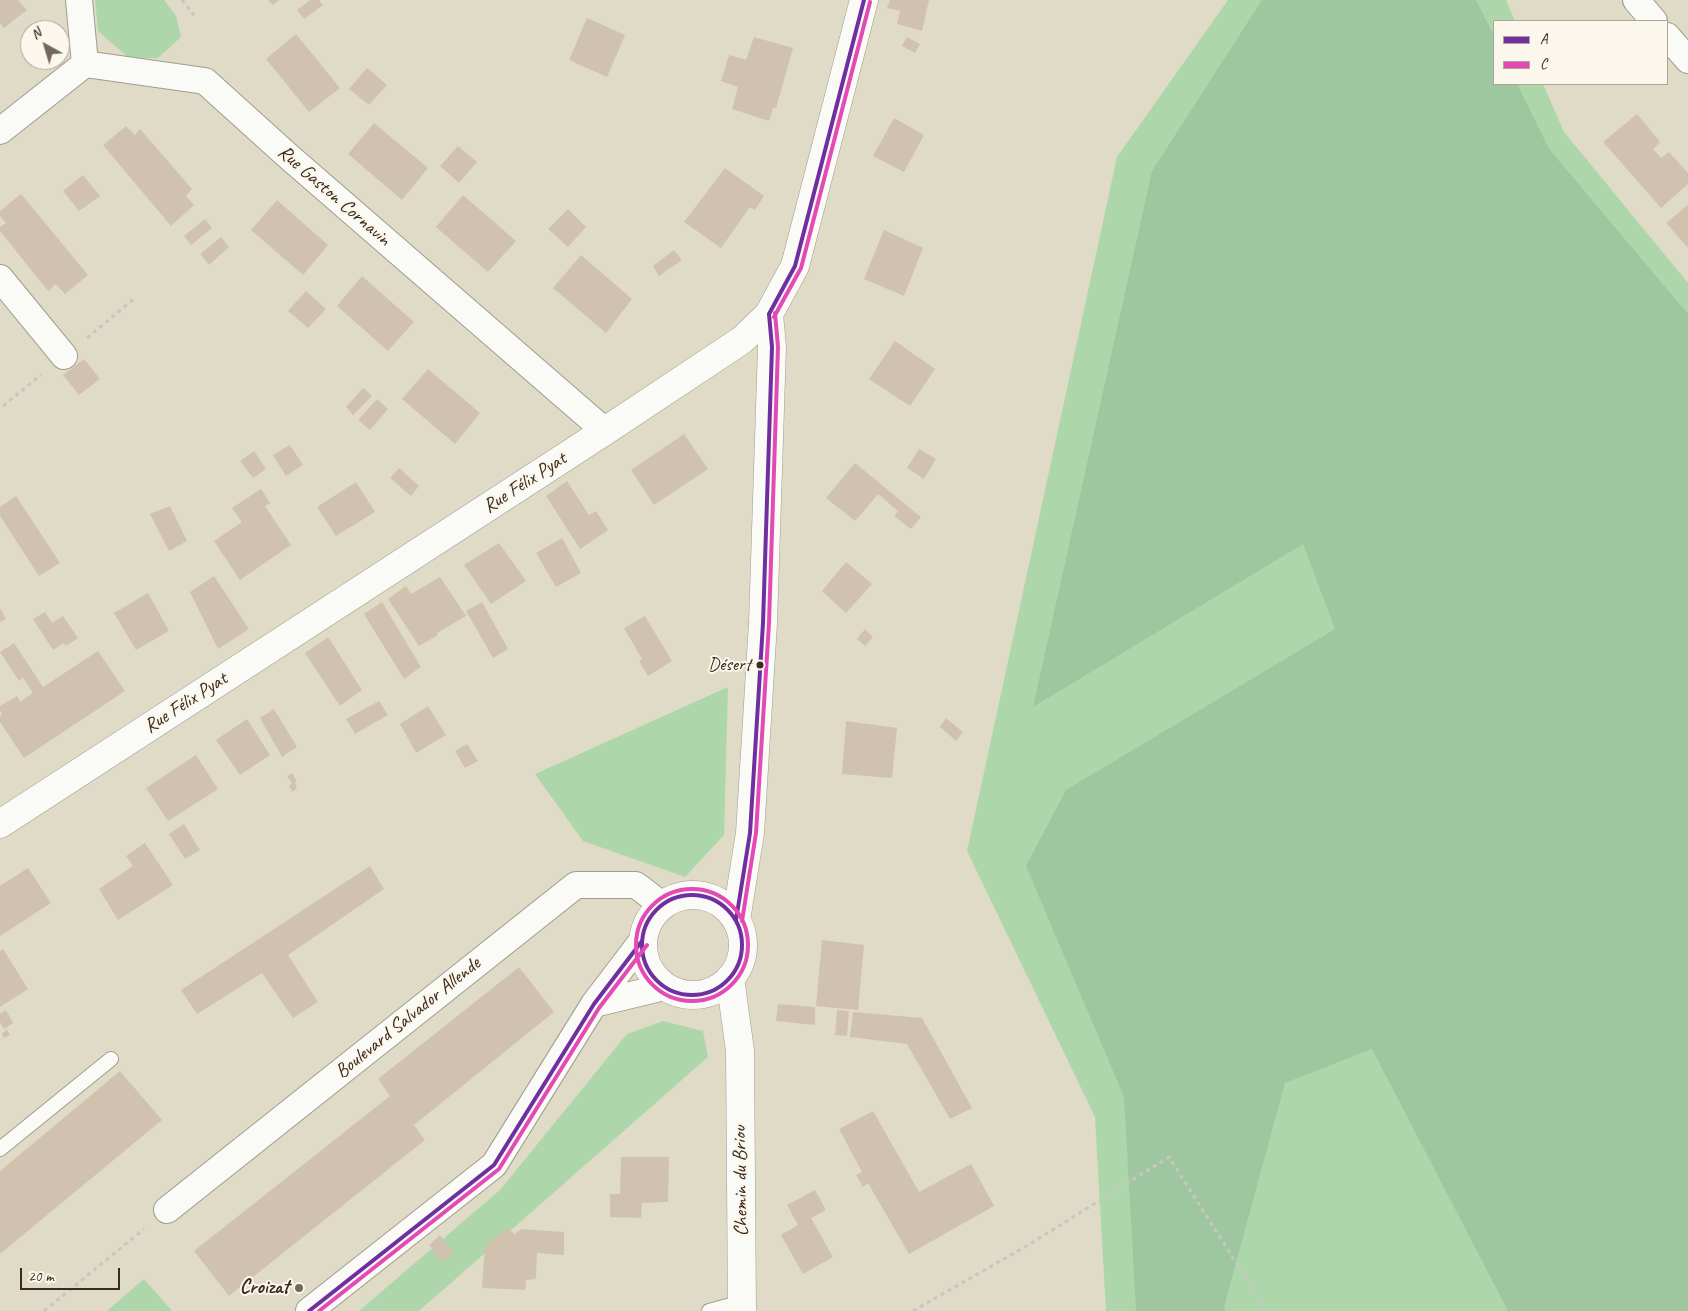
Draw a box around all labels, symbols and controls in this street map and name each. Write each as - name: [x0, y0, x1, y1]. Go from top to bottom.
- north arrow: [20, 20, 70, 70]
- legend: [1493, 20, 1668, 85]
- text: N: [27, 24, 45, 43]
- text: A: [1540, 30, 1548, 49]
- text: C: [1540, 55, 1547, 74]
- street label: Rue Gaston Cornavin: [273, 140, 395, 252]
- street label: Rue Félix Pyat: [479, 447, 571, 519]
- place label: Désert: [708, 654, 751, 676]
- marker: Désert: [755, 660, 765, 670]
- street label: Rue Félix Pyat: [140, 667, 232, 739]
- street label: Boulevard Salvador Allende: [331, 952, 485, 1084]
- street label: Chemin du Briou: [728, 1125, 754, 1237]
- scale bar: [22, 1258, 122, 1290]
- text: 20 m: [28, 1267, 54, 1286]
- place label: Croizat: [240, 1276, 289, 1300]
- marker: Croizat: [293, 1282, 305, 1294]

